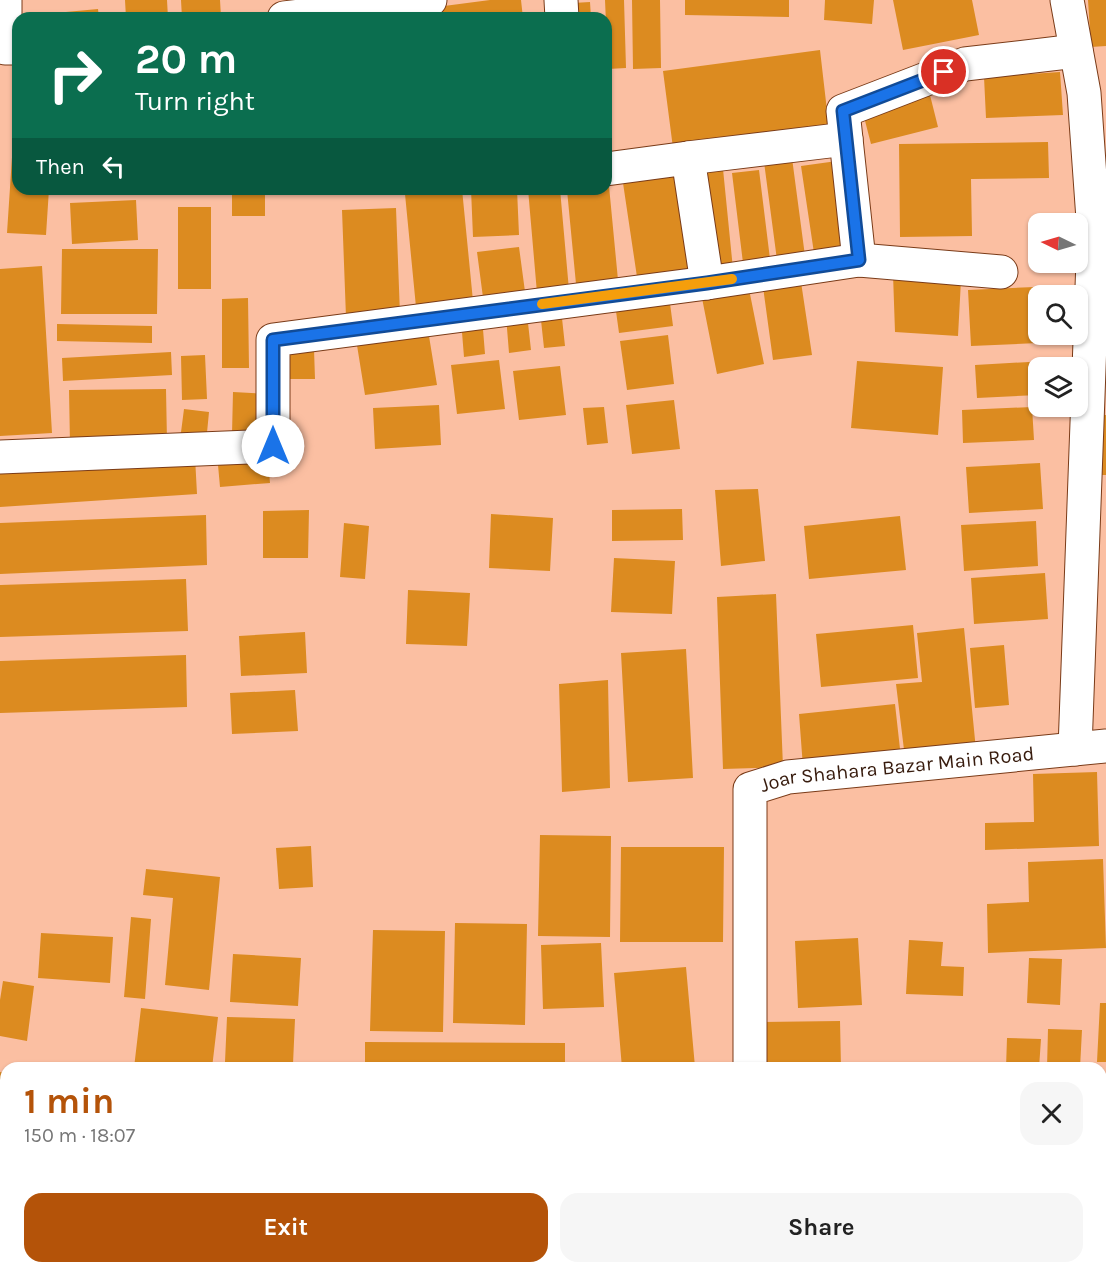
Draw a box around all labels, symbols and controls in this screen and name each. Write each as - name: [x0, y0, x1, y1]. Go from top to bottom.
- text: 20 m: [135, 34, 237, 84]
- icon: right: [36, 36, 114, 114]
- pin: [918, 46, 969, 97]
- icon: arrive: [927, 55, 960, 88]
- text: Turn right: [135, 85, 255, 117]
- icon: left: [97, 150, 130, 183]
- text: Then: [36, 154, 85, 180]
- north arrow: [1028, 213, 1088, 273]
- map controls: [1028, 213, 1088, 417]
- button: search: [1028, 285, 1088, 345]
- button: layers: [1028, 357, 1088, 417]
- position arrow: [241, 414, 305, 478]
- street label: Joar Shahara Bazar Main Road: [757, 742, 1035, 797]
- text: 1 min: [24, 1080, 114, 1122]
- button: close: [1020, 1082, 1083, 1145]
- text: 150 m · 18:07: [24, 1124, 135, 1147]
- button: Exit: [24, 1193, 548, 1262]
- button: Share: [560, 1193, 1083, 1262]

